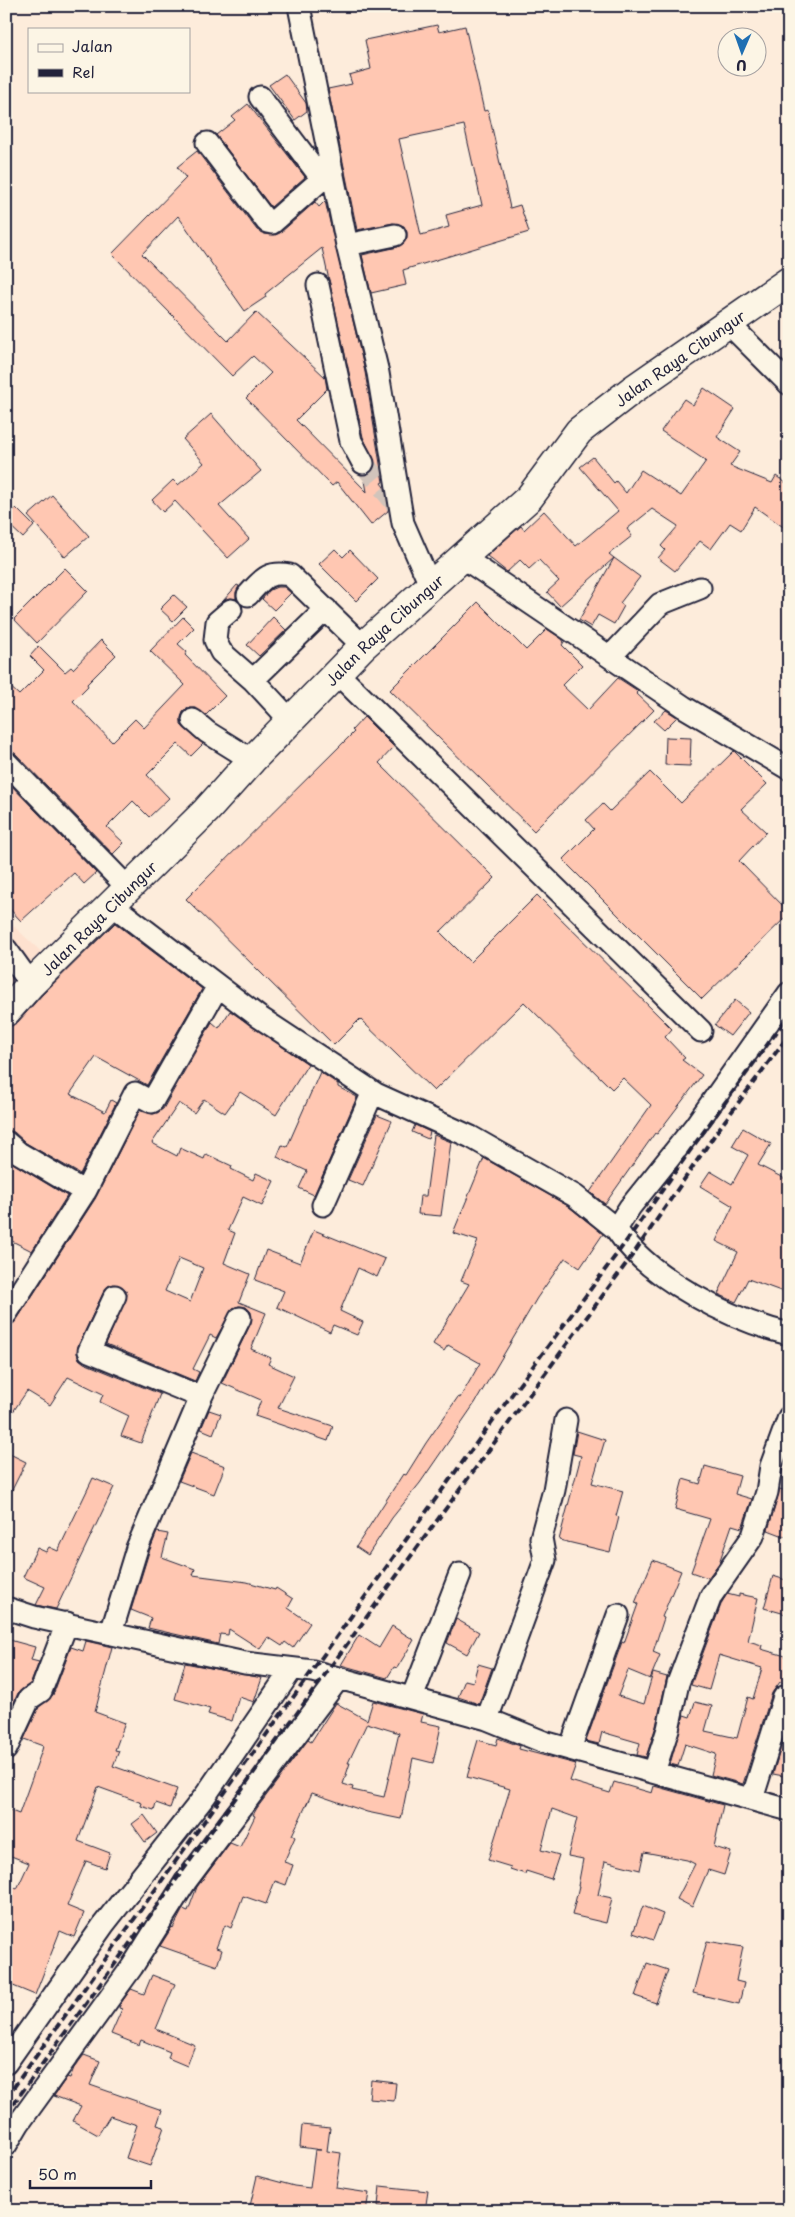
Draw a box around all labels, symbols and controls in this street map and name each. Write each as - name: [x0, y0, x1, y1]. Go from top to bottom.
- legend: [28, 28, 190, 92]
- north arrow: [718, 28, 768, 78]
- text: Jalan: [72, 34, 113, 57]
- text: U: [736, 55, 747, 76]
- text: Rel: [72, 60, 94, 83]
- street label: Jalan Raya Cibungur: [609, 304, 749, 411]
- street label: Jalan Raya Cibungur: [319, 568, 448, 690]
- street label: Jalan Raya Cibungur: [35, 855, 161, 980]
- scale bar: [30, 2157, 151, 2189]
- text: 50 m: [38, 2162, 77, 2185]

